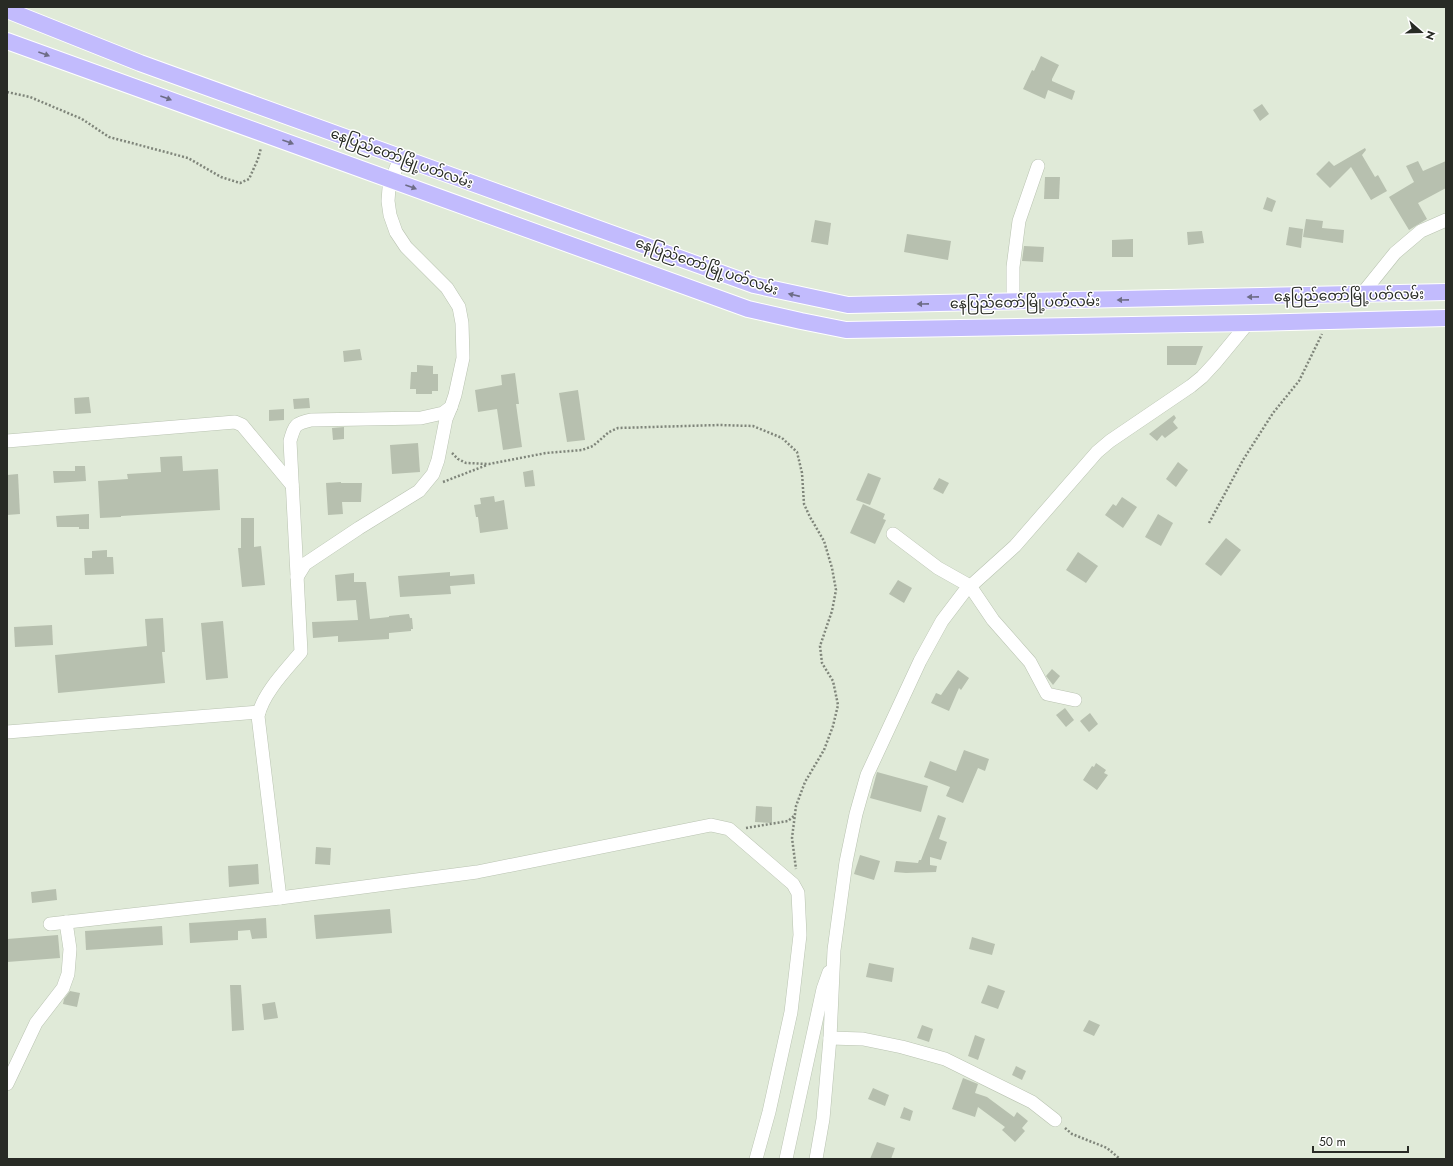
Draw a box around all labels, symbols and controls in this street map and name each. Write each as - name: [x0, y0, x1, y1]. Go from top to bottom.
- north arrow: [1401, 12, 1441, 52]
- text: N: [1421, 29, 1439, 42]
- one-way arrow: [38, 52, 50, 58]
- one-way arrow: [160, 96, 172, 102]
- street label: နေပြည်တော်မြို့ပတ်လမ်း: [327, 123, 476, 195]
- one-way arrow: [283, 140, 295, 146]
- one-way arrow: [405, 184, 417, 190]
- street label: နေပြည်တော်မြို့ပတ်လမ်း: [632, 232, 781, 302]
- street label: နေပြည်တော်မြို့ပတ်လမ်း: [1274, 284, 1424, 308]
- one-way arrow: [788, 291, 800, 297]
- street label: နေပြည်တော်မြို့ပတ်လမ်း: [950, 291, 1100, 315]
- one-way arrow: [1246, 294, 1259, 300]
- one-way arrow: [1116, 297, 1129, 303]
- one-way arrow: [916, 301, 929, 307]
- scale bar: [1313, 1128, 1408, 1154]
- text: 50 m: [1319, 1133, 1346, 1151]

